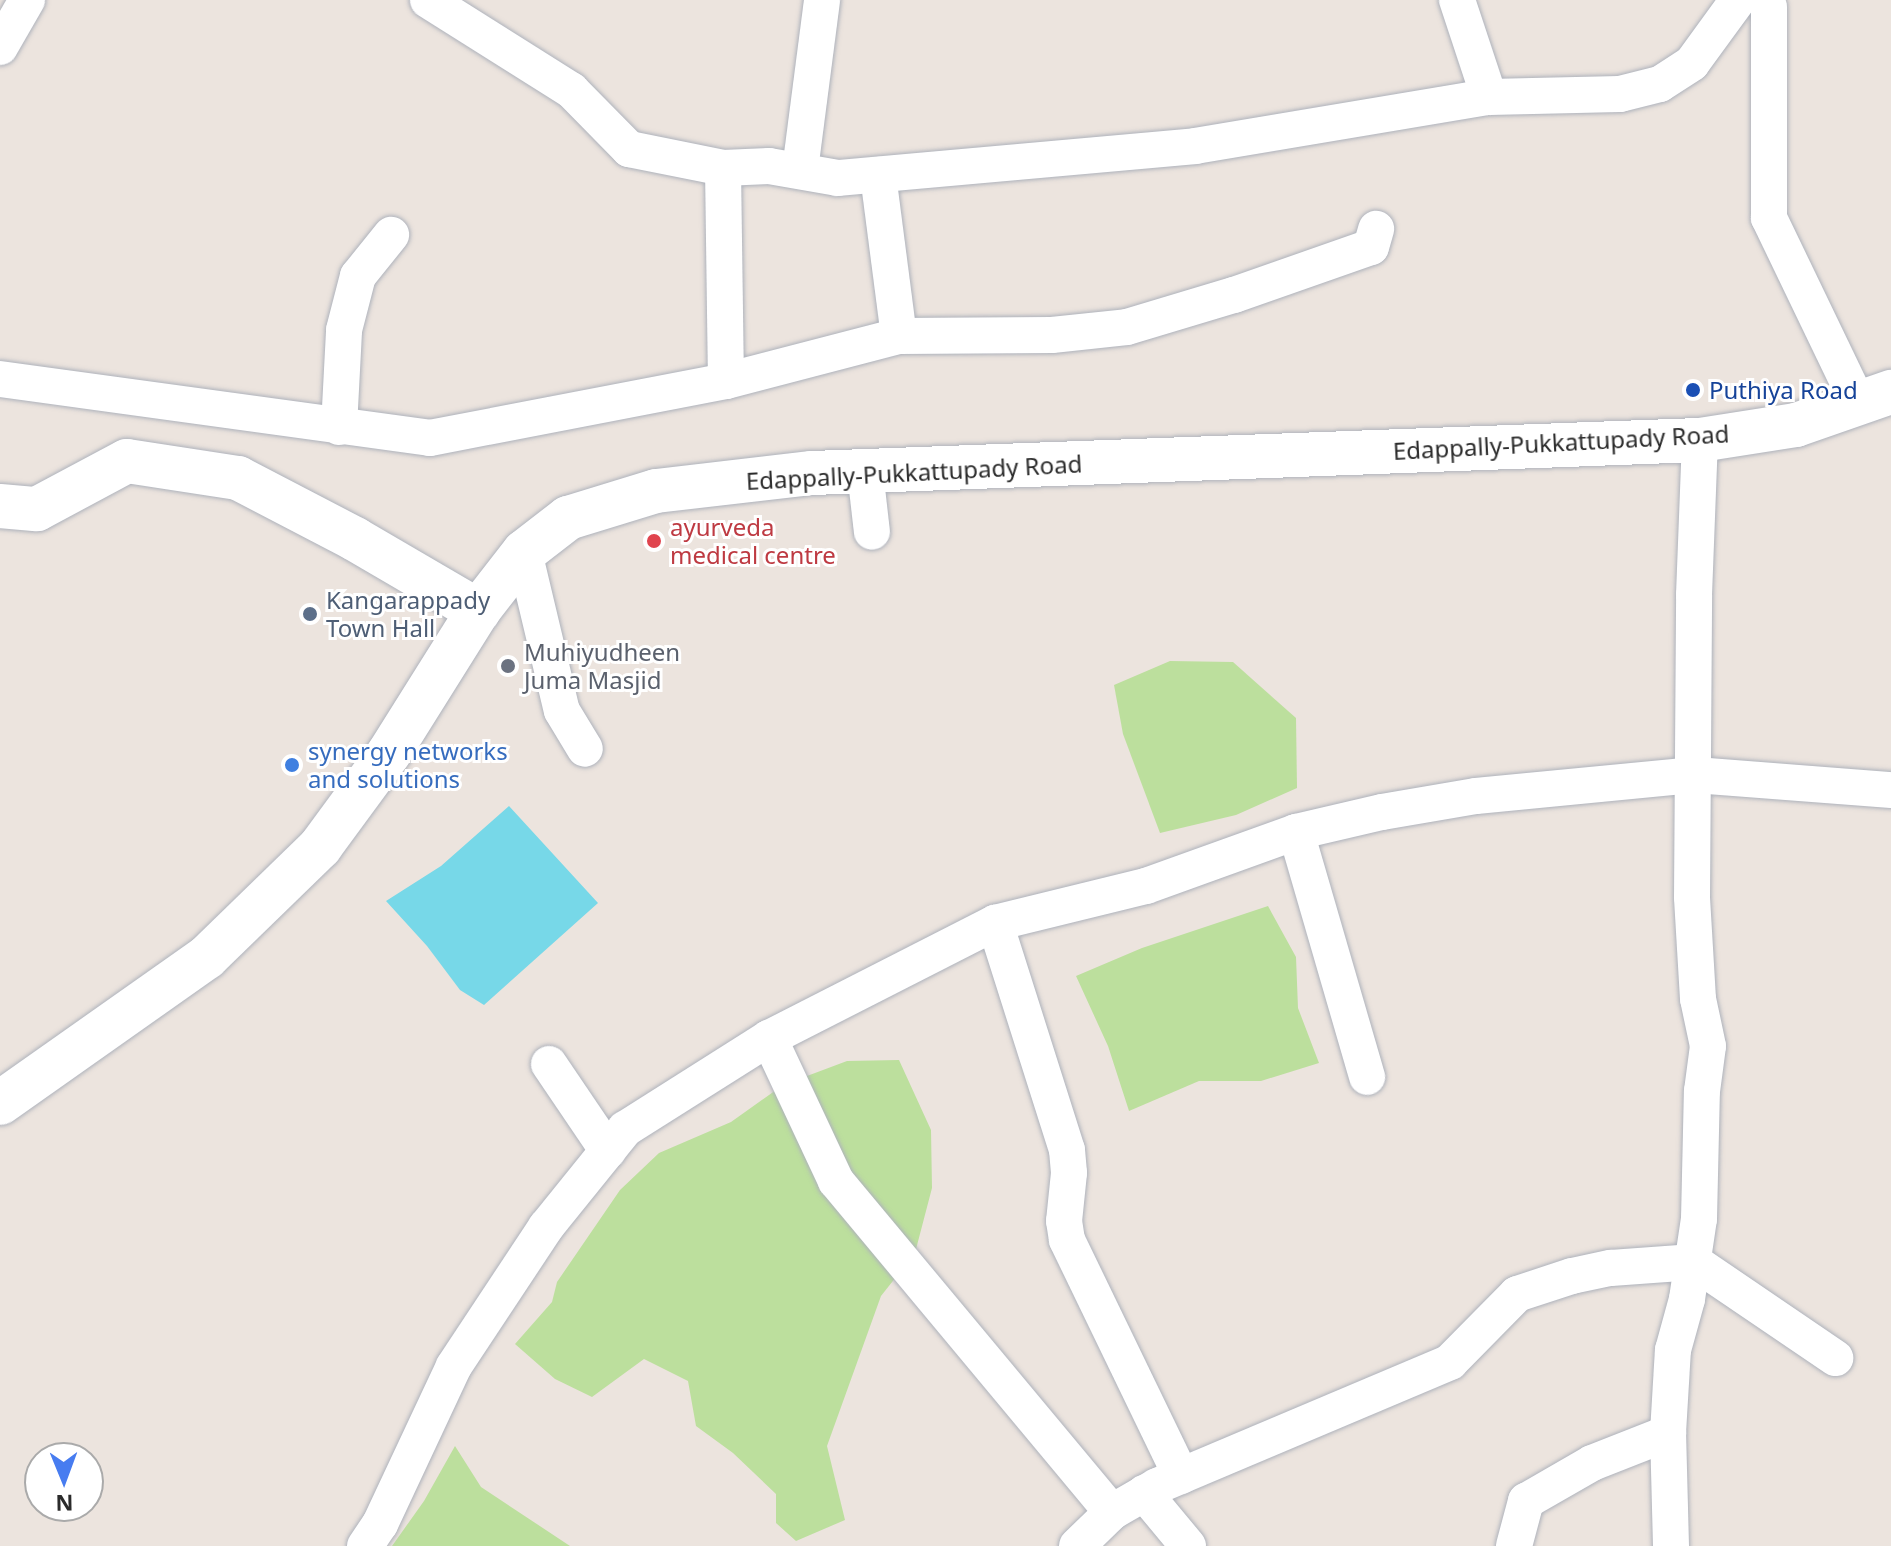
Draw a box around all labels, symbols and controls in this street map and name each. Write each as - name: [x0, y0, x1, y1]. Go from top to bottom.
- place label: Puthiya Road: [1709, 376, 1858, 404]
- marker: Puthiya Road: [1684, 381, 1702, 399]
- street label: Edappally-Pukkattupady Road: [1392, 419, 1730, 465]
- street label: Edappally-Pukkattupady Road: [745, 449, 1083, 495]
- place label: ayurveda medical centre: [670, 513, 836, 569]
- marker: ayurveda medical centre: [645, 532, 663, 550]
- place label: Kangarappady Town Hall: [326, 586, 490, 642]
- marker: Kangarappady Town Hall: [301, 605, 319, 623]
- place label: Muhiyudheen Juma Masjid: [524, 638, 680, 694]
- marker: Muhiyudheen Juma Masjid: [499, 657, 517, 675]
- place label: synergy networks and solutions: [308, 737, 508, 793]
- marker: synergy networks and solutions: [283, 756, 301, 774]
- north arrow: [24, 1442, 104, 1522]
- text: N: [55, 1489, 74, 1519]

